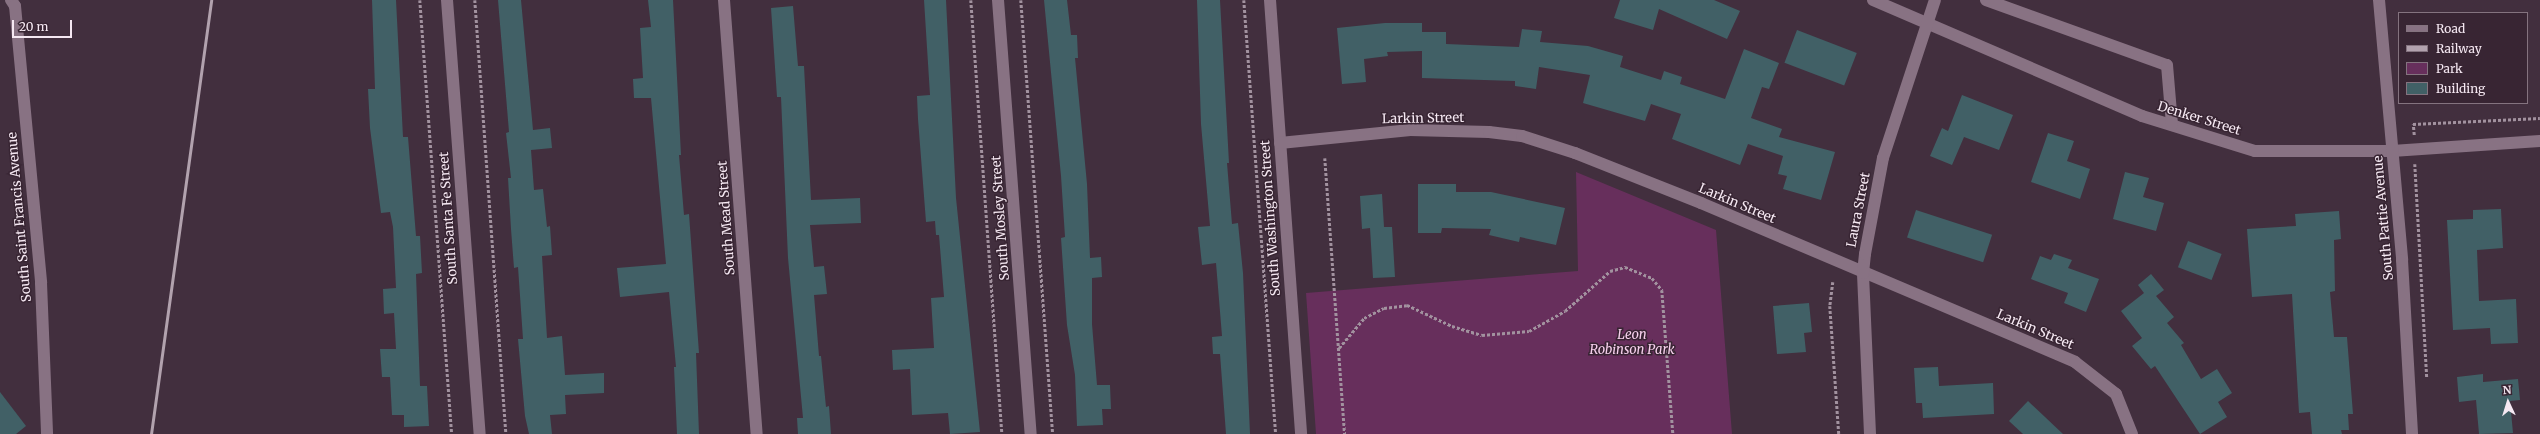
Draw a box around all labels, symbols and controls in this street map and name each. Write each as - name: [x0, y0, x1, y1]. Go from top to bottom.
- scale bar: [14, 12, 74, 38]
- legend: [2398, 12, 2528, 104]
- text: 20 m: [19, 19, 48, 34]
- text: Road: [2436, 21, 2465, 36]
- text: Railway: [2436, 41, 2482, 56]
- text: Park: [2436, 61, 2463, 76]
- text: Building: [2436, 81, 2485, 96]
- street label: Denker Street: [2155, 99, 2243, 139]
- street label: Larkin Street: [1382, 110, 1464, 128]
- street label: South Saint Francis Avenue: [5, 131, 35, 303]
- street label: South Washington Street: [1258, 140, 1284, 296]
- street label: South Santa Fe Street: [437, 151, 461, 285]
- street label: South Mosley Street: [989, 155, 1013, 281]
- street label: South Pattie Avenue: [2371, 155, 2397, 281]
- street label: South Mead Street: [715, 160, 739, 276]
- street label: Laura Street: [1844, 171, 1874, 249]
- street label: Larkin Street: [1696, 181, 1778, 227]
- street label: Larkin Street: [1994, 307, 2076, 353]
- park label: Leon Robinson Park: [1589, 328, 1675, 359]
- north arrow: [2488, 382, 2528, 422]
- text: N: [2502, 383, 2512, 397]

